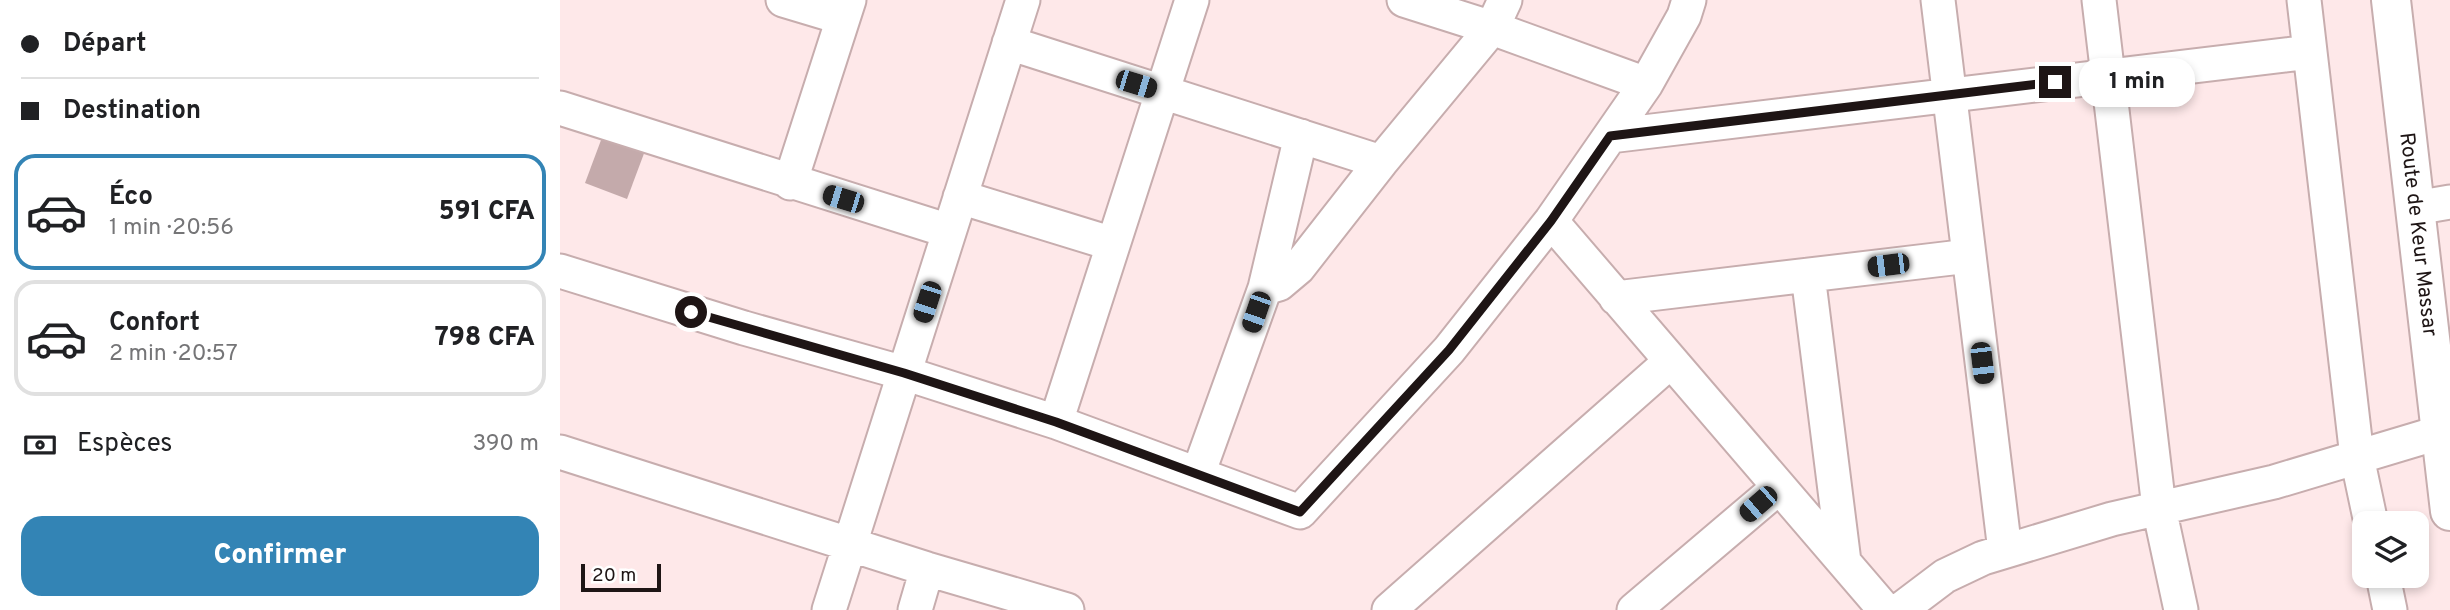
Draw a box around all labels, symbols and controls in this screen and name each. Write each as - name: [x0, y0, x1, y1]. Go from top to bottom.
- text: Départ: [63, 28, 147, 61]
- callout: 1 min: [2080, 57, 2195, 106]
- route end: [2039, 66, 2071, 98]
- car: [1113, 68, 1160, 100]
- text: 1 min: [2109, 68, 2165, 97]
- text: Destination: [63, 95, 201, 128]
- street label: Route de Keur Massar: [2393, 131, 2443, 338]
- icon: car: [25, 181, 88, 244]
- text: Éco: [109, 181, 153, 214]
- car: [820, 183, 867, 215]
- text: 591 CFA: [439, 196, 535, 229]
- text: 1 min · 20:56: [109, 214, 234, 243]
- car: [1866, 252, 1911, 278]
- car: [911, 279, 944, 325]
- car: [1240, 289, 1273, 335]
- route start: [675, 296, 707, 328]
- icon: car: [25, 307, 88, 370]
- text: Confort: [109, 307, 200, 340]
- text: 798 CFA: [435, 322, 535, 355]
- text: 2 min · 20:57: [109, 340, 238, 369]
- car: [1970, 341, 1995, 385]
- icon: cash: [21, 426, 59, 464]
- text: Espèces: [77, 428, 173, 461]
- text: 390 m: [472, 430, 539, 459]
- car: [1736, 482, 1781, 526]
- map controls: [2352, 511, 2429, 588]
- button: layers: [2352, 511, 2429, 588]
- button: Confirmer: [21, 516, 539, 596]
- scale bar: [581, 561, 662, 593]
- text: 20 m: [592, 564, 636, 588]

